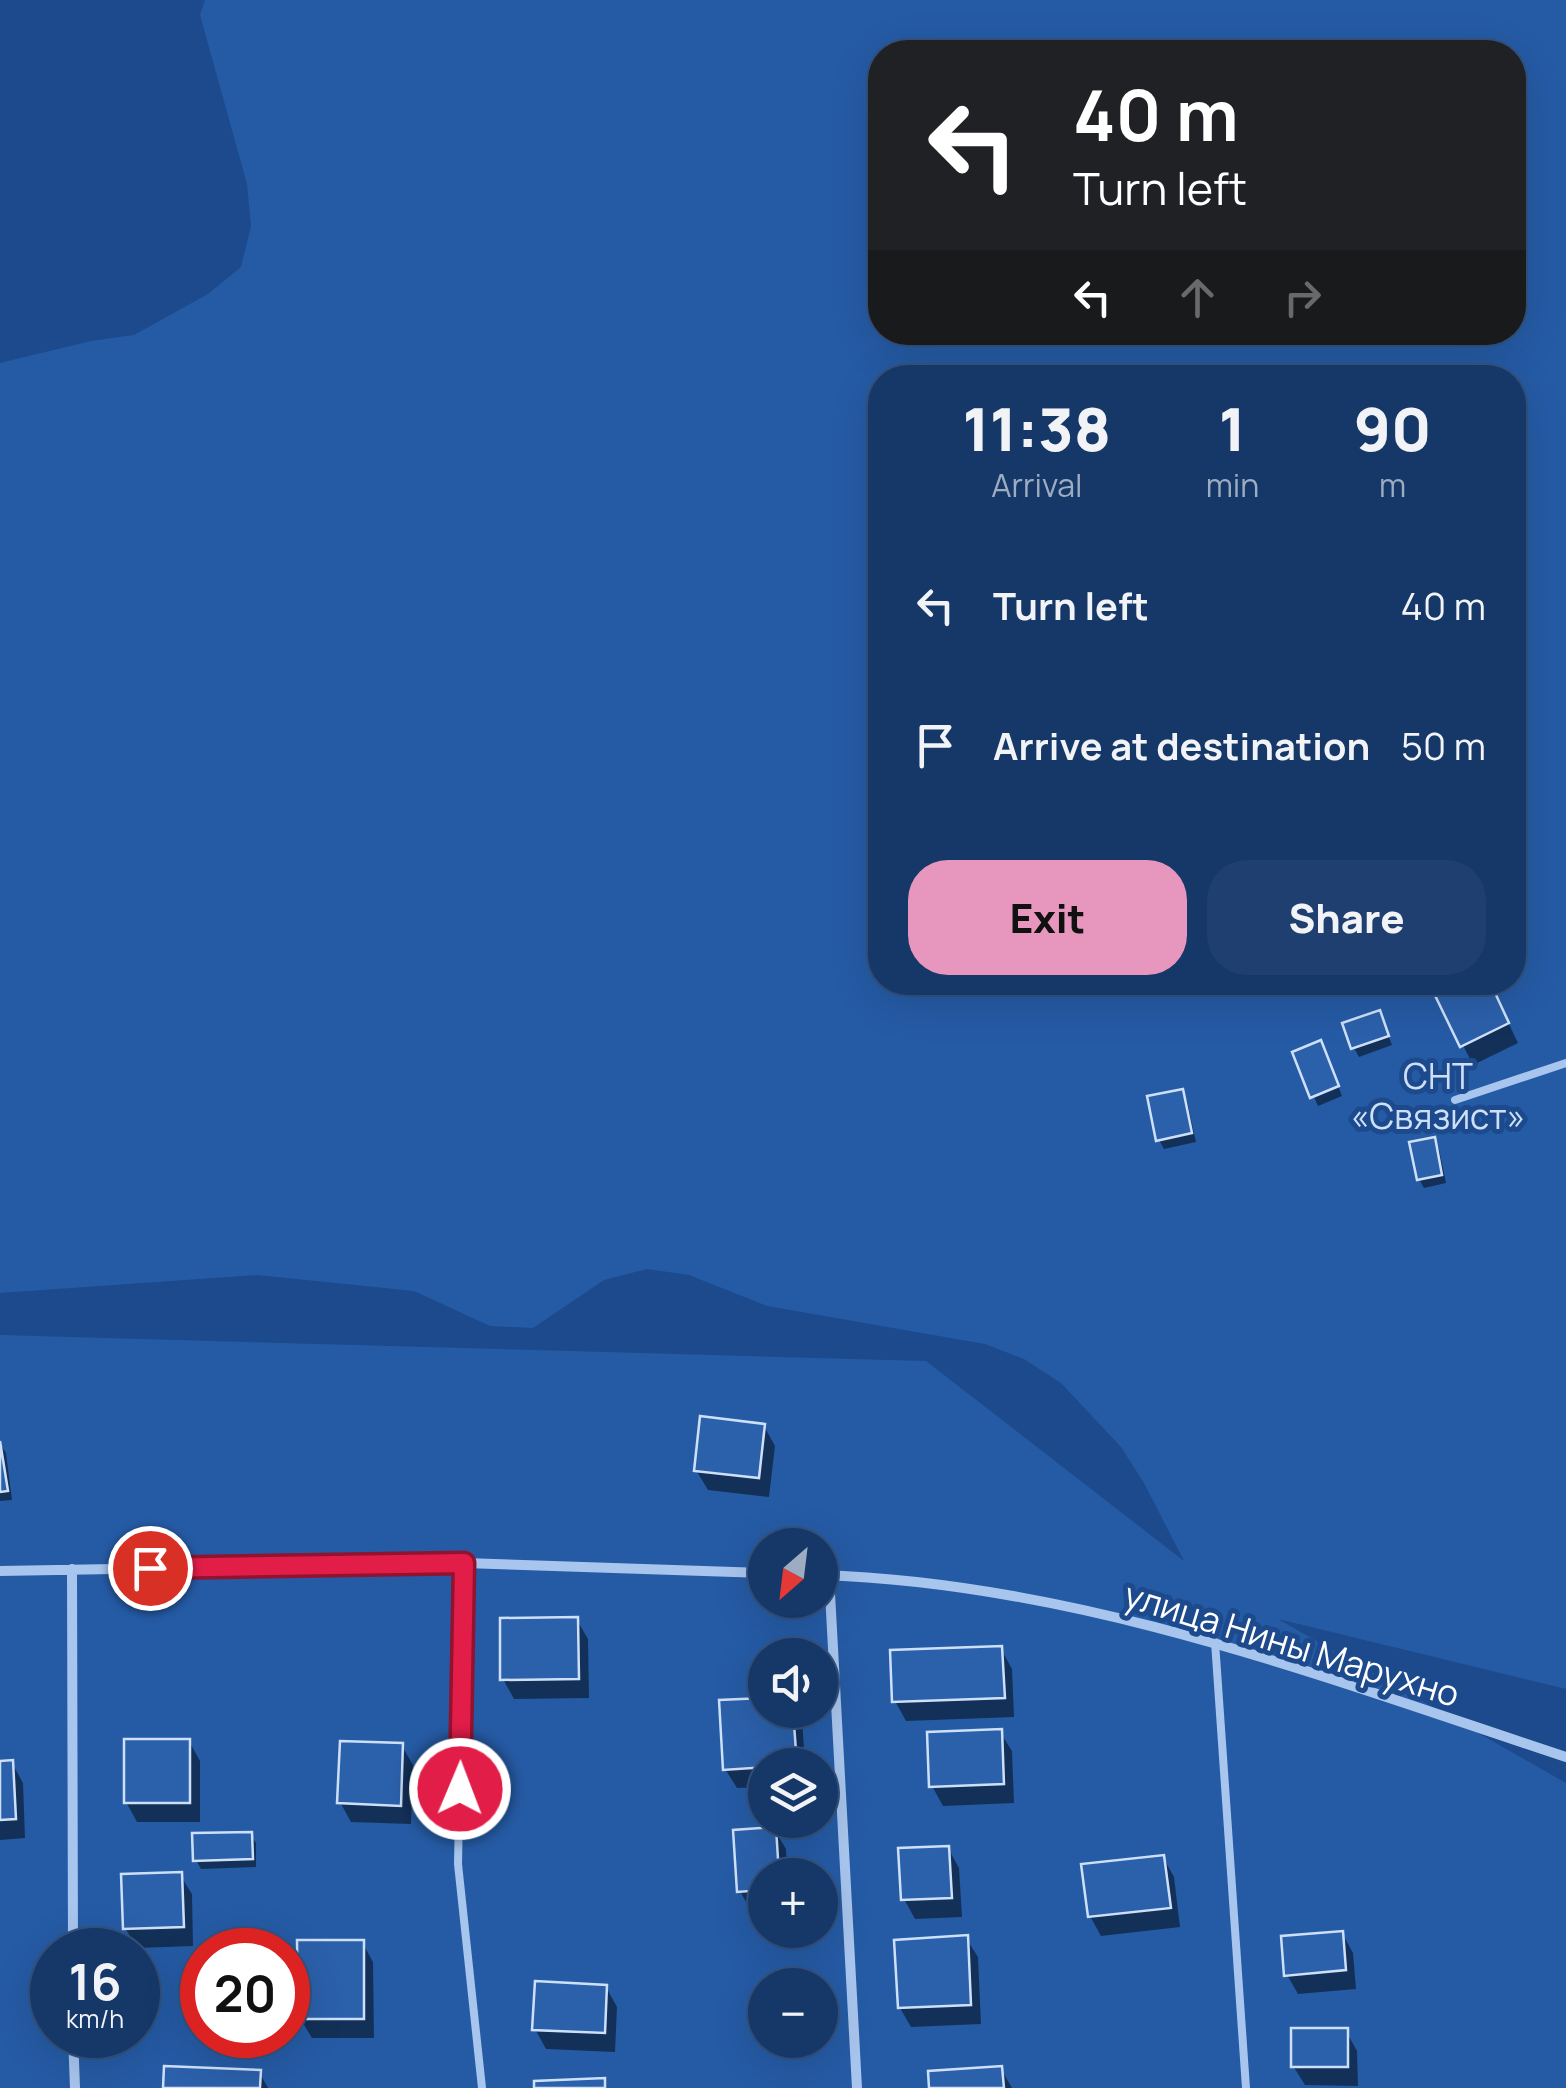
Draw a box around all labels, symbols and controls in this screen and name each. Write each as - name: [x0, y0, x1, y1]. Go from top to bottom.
- text: 40 m: [1073, 66, 1239, 162]
- icon: left: [908, 80, 1038, 210]
- text: Turn left: [1073, 157, 1247, 219]
- icon: left: [1065, 270, 1120, 325]
- icon: ahead: [1170, 270, 1225, 325]
- icon: right: [1275, 270, 1330, 325]
- text: 11:38: [962, 387, 1111, 469]
- text: 1: [1219, 387, 1246, 469]
- text: 90: [1354, 387, 1432, 469]
- text: Arrival: [991, 463, 1083, 507]
- text: min: [1206, 463, 1259, 507]
- text: m: [1379, 463, 1406, 507]
- icon: left: [908, 578, 963, 633]
- text: Turn left: [993, 579, 1149, 631]
- text: 40 m: [1401, 579, 1486, 631]
- icon: arrive: [908, 718, 963, 773]
- text: Arrive at destination: [993, 719, 1370, 771]
- text: 50 m: [1401, 719, 1486, 771]
- button: Exit: [908, 860, 1187, 975]
- button: Share: [1207, 860, 1486, 975]
- park label: СНТ «Связист»: [1351, 1052, 1525, 1140]
- pin: [108, 1526, 193, 1611]
- north arrow: [748, 1528, 838, 1618]
- map controls: [748, 1528, 838, 2058]
- icon: arrive: [123, 1541, 178, 1596]
- street label: улица Нины Марухно: [1119, 1570, 1465, 1718]
- button: sound: [748, 1638, 838, 1728]
- position arrow: [408, 1737, 512, 1841]
- button: layers: [748, 1748, 838, 1838]
- button: +: [748, 1858, 838, 1948]
- speed limit sign: 20: [180, 1928, 310, 2058]
- text: 16: [69, 1947, 121, 2015]
- button: −: [748, 1968, 838, 2058]
- text: km/h: [66, 2001, 124, 2036]

